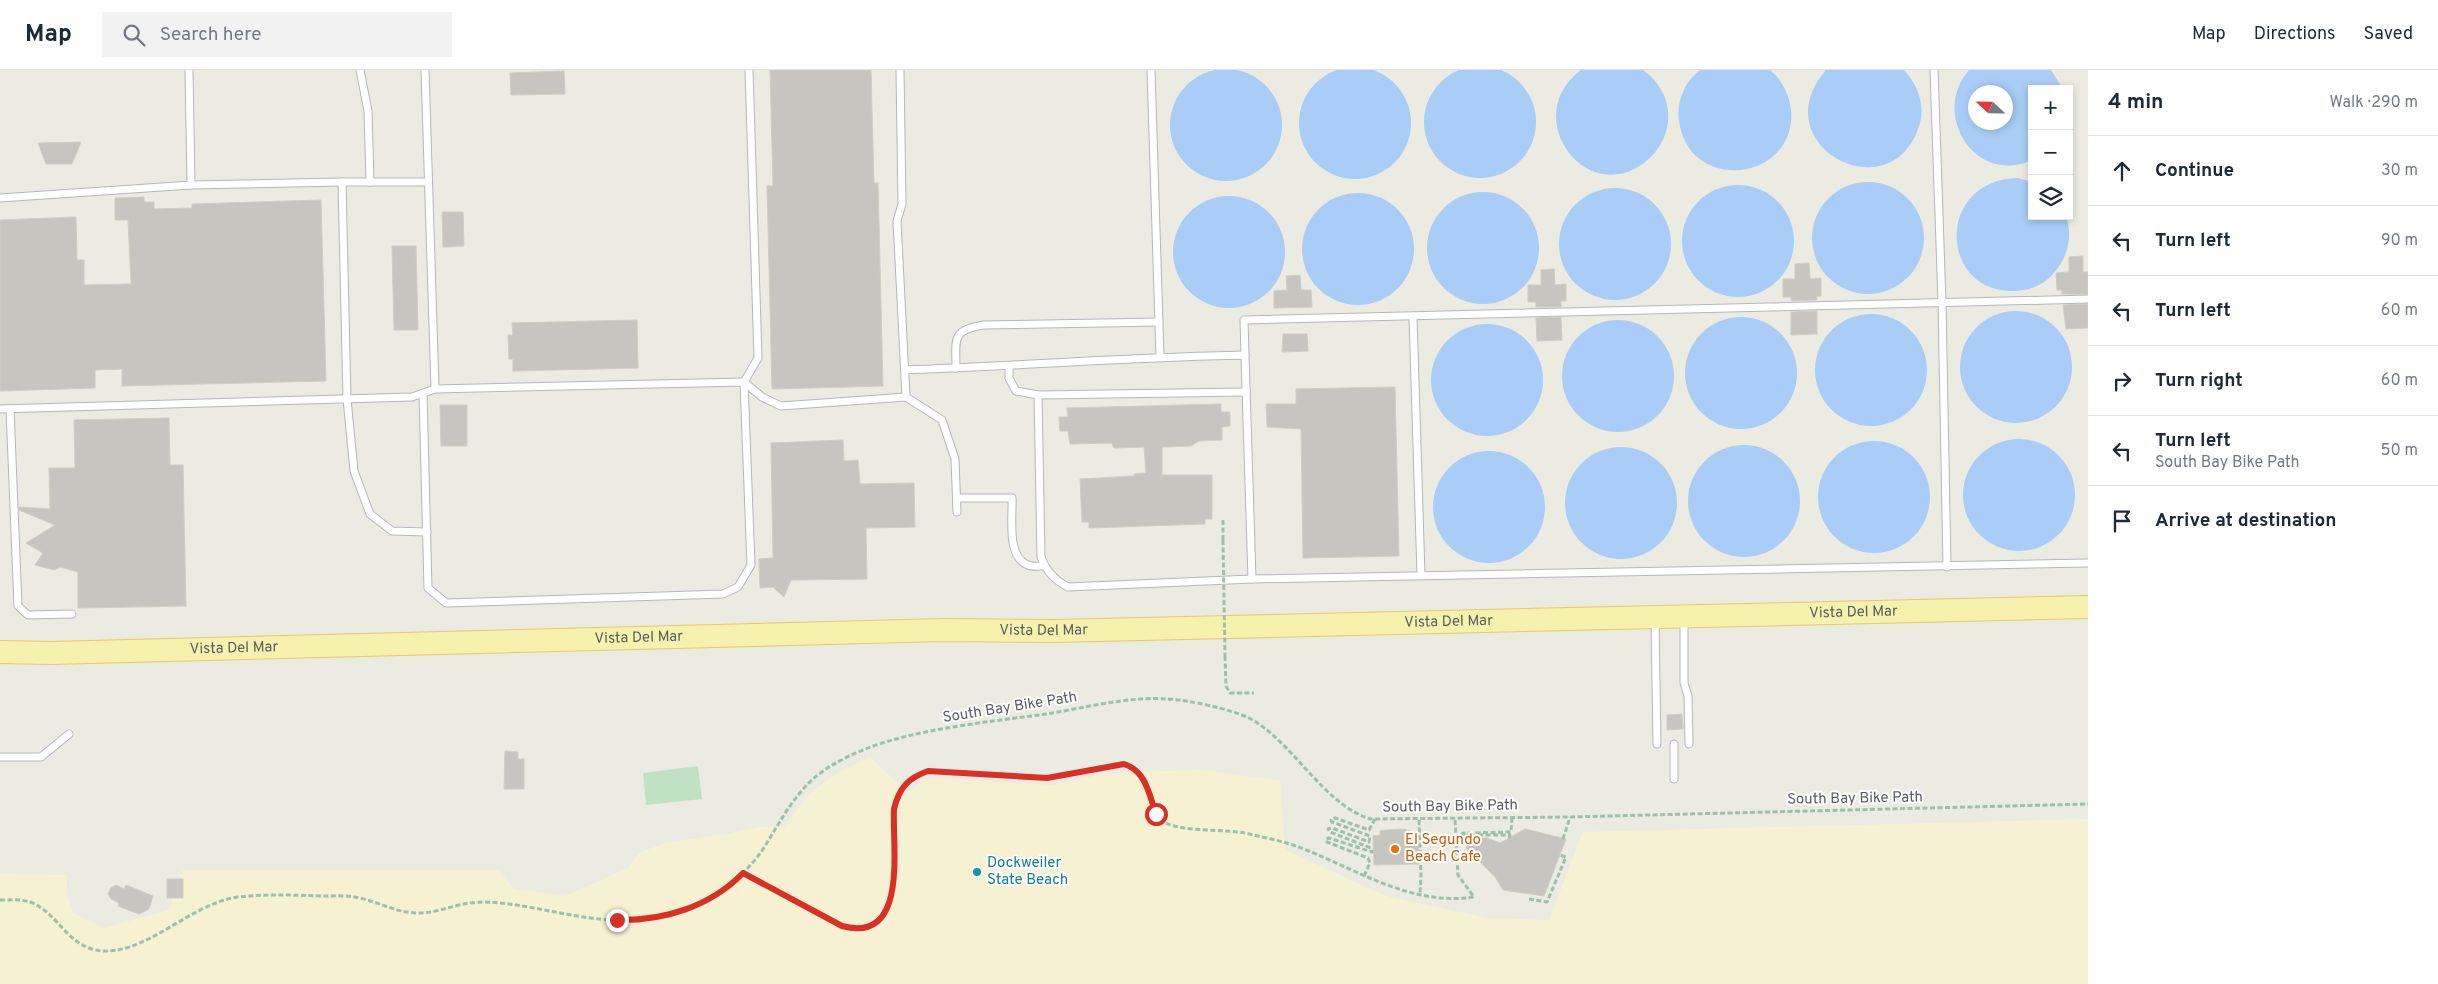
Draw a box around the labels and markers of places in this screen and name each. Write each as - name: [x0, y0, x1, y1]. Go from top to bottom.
- place label: El Segundo Beach Cafe: [1405, 831, 1481, 867]
- marker: El Segundo Beach Cafe: [1389, 843, 1401, 855]
- place label: Dockweiler State Beach: [987, 854, 1068, 890]
- marker: Dockweiler State Beach: [971, 866, 983, 878]

